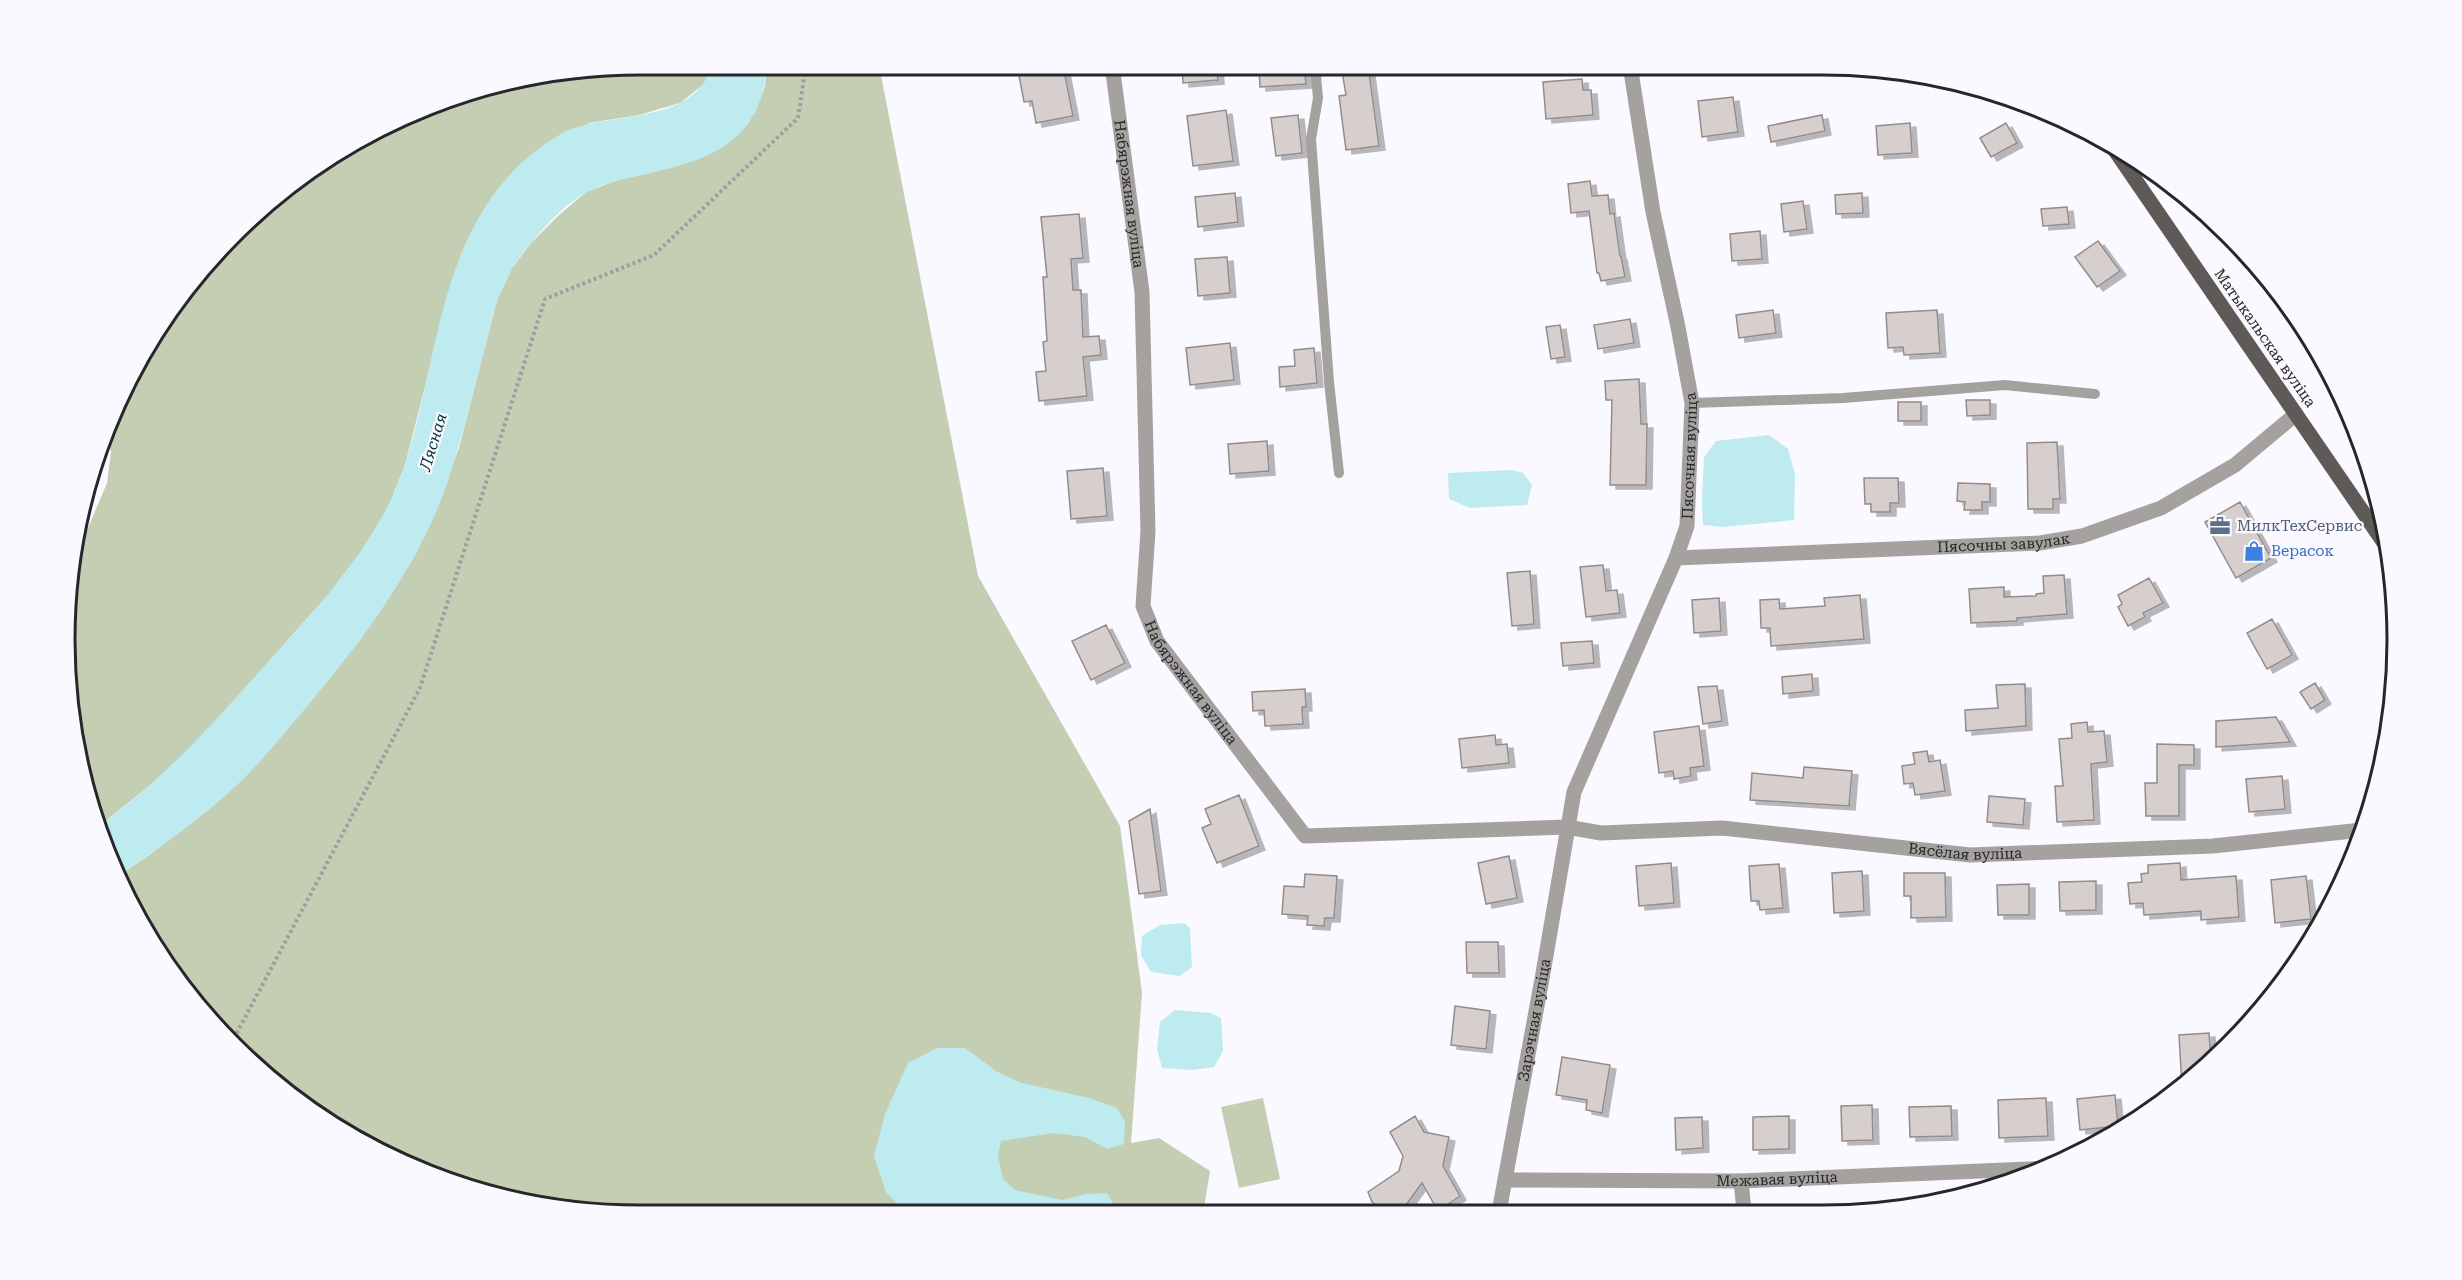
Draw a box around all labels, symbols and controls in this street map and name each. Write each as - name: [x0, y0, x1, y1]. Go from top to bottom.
- street label: Набярэжная вуліца: [1110, 119, 1148, 269]
- street label: Матыкальская вуліца: [2210, 265, 2320, 411]
- street label: Пясочная вуліца: [1678, 391, 1701, 520]
- water label: Лясная: [415, 411, 451, 474]
- office icon: МилкТехСервис: [2208, 514, 2232, 538]
- place label: МилкТехСервис: [2237, 517, 2362, 535]
- street label: Пясочны завулак: [1937, 529, 2072, 556]
- shop icon: Верасок: [2242, 539, 2266, 563]
- place label: Верасок: [2271, 542, 2335, 560]
- street label: Набярэжная вуліца: [1141, 618, 1241, 748]
- street label: Вясёлая вуліца: [1907, 839, 2023, 864]
- street label: Зарэчная вуліца: [1514, 957, 1554, 1083]
- street label: Межавая вуліца: [1716, 1168, 1838, 1190]

